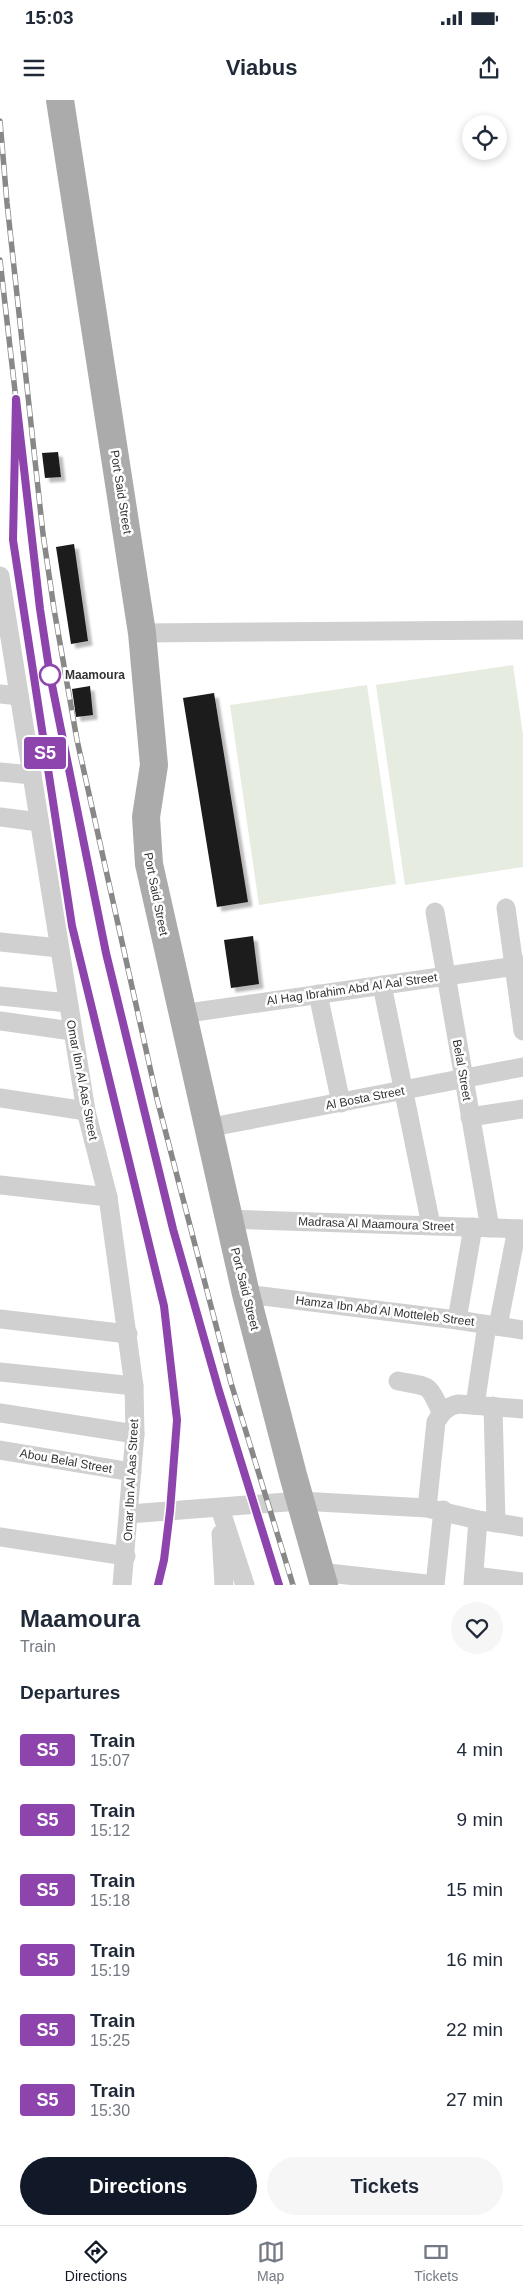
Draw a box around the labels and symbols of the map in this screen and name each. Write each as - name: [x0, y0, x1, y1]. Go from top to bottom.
- street label: Port Said Street: [107, 449, 135, 536]
- marker: Maamoura: [39, 664, 61, 686]
- place label: Maamoura: [65, 668, 125, 682]
- line badge: S5: [22, 737, 68, 769]
- street label: Port Said Street: [141, 851, 171, 938]
- street label: Al Hag Ibrahim Abd Al Aal Street: [266, 970, 439, 1008]
- street label: Omar Ibn Al Aas Street: [63, 1019, 101, 1142]
- street label: Belal Street: [450, 1038, 474, 1102]
- street label: Al Bosta Street: [324, 1083, 406, 1113]
- street label: Madrasa Al Maamoura Street: [298, 1214, 455, 1234]
- street label: Port Said Street: [228, 1246, 262, 1332]
- street label: Hamza Ibn Abd Al Motteleb Street: [295, 1293, 476, 1329]
- street label: Omar Ibn Al Aas Street: [121, 1418, 141, 1541]
- street label: Abou Belal Street: [19, 1446, 114, 1476]

